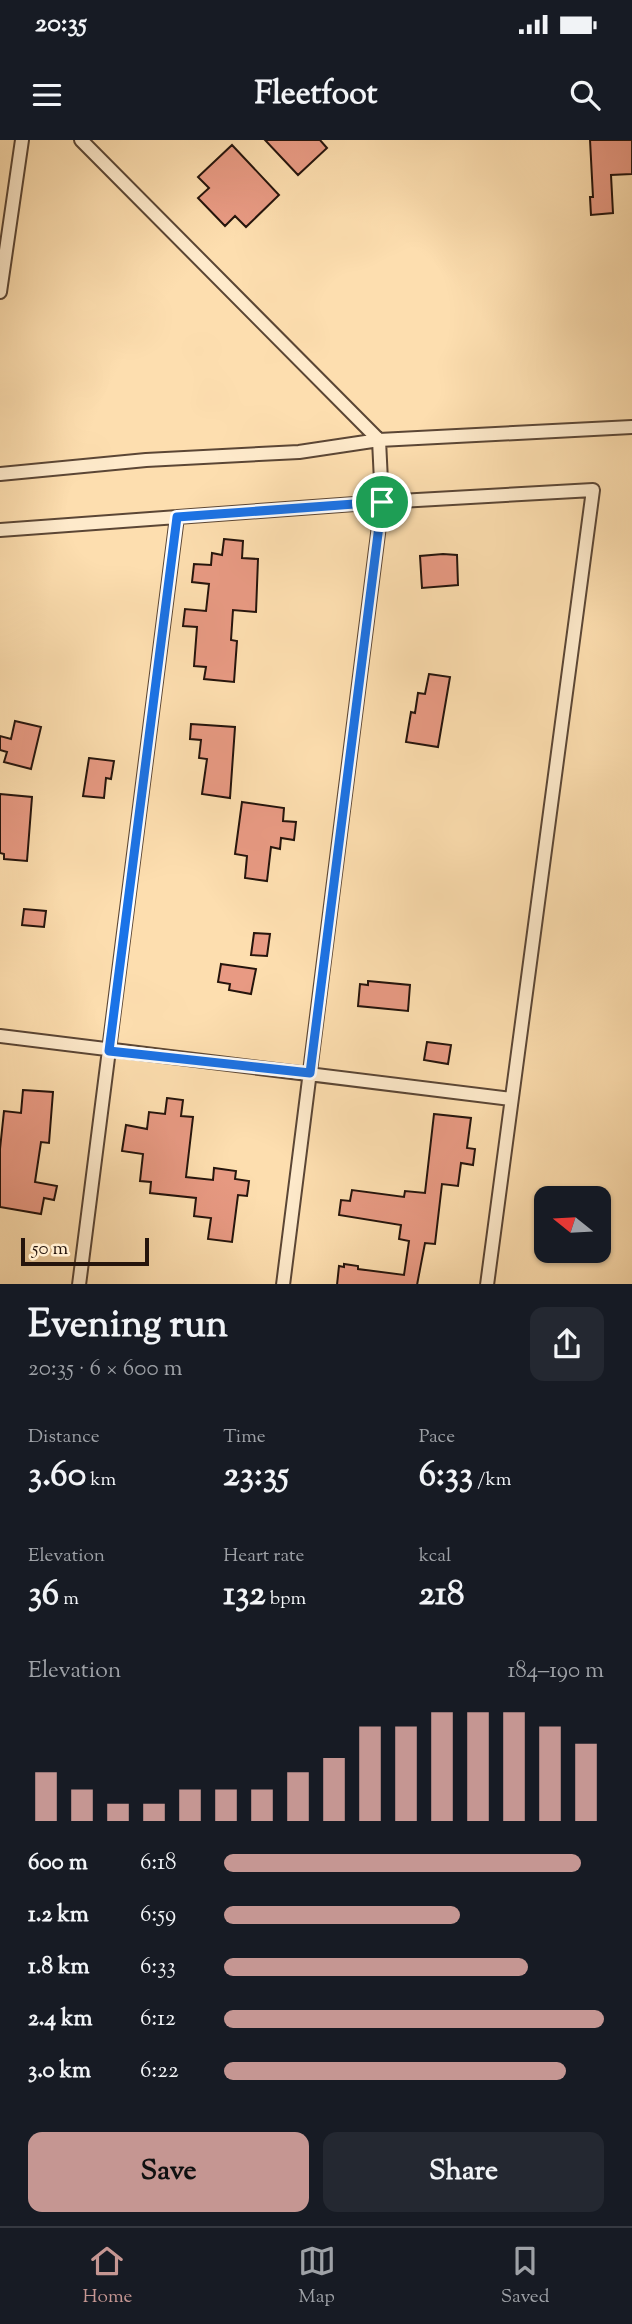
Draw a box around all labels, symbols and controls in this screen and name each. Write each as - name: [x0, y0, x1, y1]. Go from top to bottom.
- text: 20:35: [35, 6, 87, 43]
- text: Fleetfoot: [254, 72, 378, 118]
- icon: menu: [28, 76, 66, 114]
- icon: search: [566, 76, 604, 114]
- pin: [352, 472, 412, 532]
- icon: arrive: [363, 483, 401, 521]
- north arrow: [534, 1186, 611, 1264]
- map controls: [534, 1186, 611, 1263]
- scale bar: [21, 1236, 149, 1267]
- text: 50 m: [32, 1236, 68, 1263]
- text: Evening run: [28, 1300, 228, 1354]
- button: share: [530, 1307, 604, 1381]
- text: 20:35 · 6 × 600 m: [28, 1353, 182, 1386]
- text: Distance: [28, 1424, 100, 1451]
- text: Time: [223, 1424, 266, 1451]
- text: Pace: [419, 1424, 455, 1451]
- text: 3.60: [28, 1451, 86, 1502]
- text: 23:35: [223, 1451, 289, 1502]
- text: 6:33: [419, 1451, 473, 1502]
- text: km: [86, 1467, 116, 1494]
- text: /km: [473, 1467, 512, 1494]
- text: Elevation: [28, 1543, 105, 1570]
- text: Heart rate: [223, 1543, 304, 1570]
- text: kcal: [419, 1543, 451, 1570]
- text: 36: [28, 1570, 59, 1621]
- text: 132: [223, 1570, 266, 1621]
- text: 218: [419, 1570, 464, 1621]
- text: m: [59, 1586, 79, 1613]
- text: bpm: [266, 1586, 306, 1613]
- text: Elevation: [28, 1655, 121, 1688]
- text: 184–190 m: [507, 1655, 604, 1688]
- text: 600 m: [28, 1847, 88, 1880]
- text: 6:18: [140, 1847, 177, 1880]
- text: 1.2 km: [28, 1899, 89, 1932]
- text: 6:59: [140, 1899, 176, 1932]
- text: 1.8 km: [28, 1951, 90, 1984]
- text: 6:33: [140, 1951, 176, 1984]
- text: 2.4 km: [28, 2003, 93, 2036]
- text: 6:12: [140, 2003, 176, 2036]
- text: 3.0 km: [28, 2055, 91, 2088]
- text: 6:22: [140, 2055, 179, 2088]
- button: Save: [28, 2132, 309, 2212]
- button: Share: [323, 2132, 604, 2212]
- tab: Home: [83, 2242, 132, 2311]
- tab: Map: [298, 2242, 336, 2311]
- tab: Saved: [501, 2242, 549, 2311]

